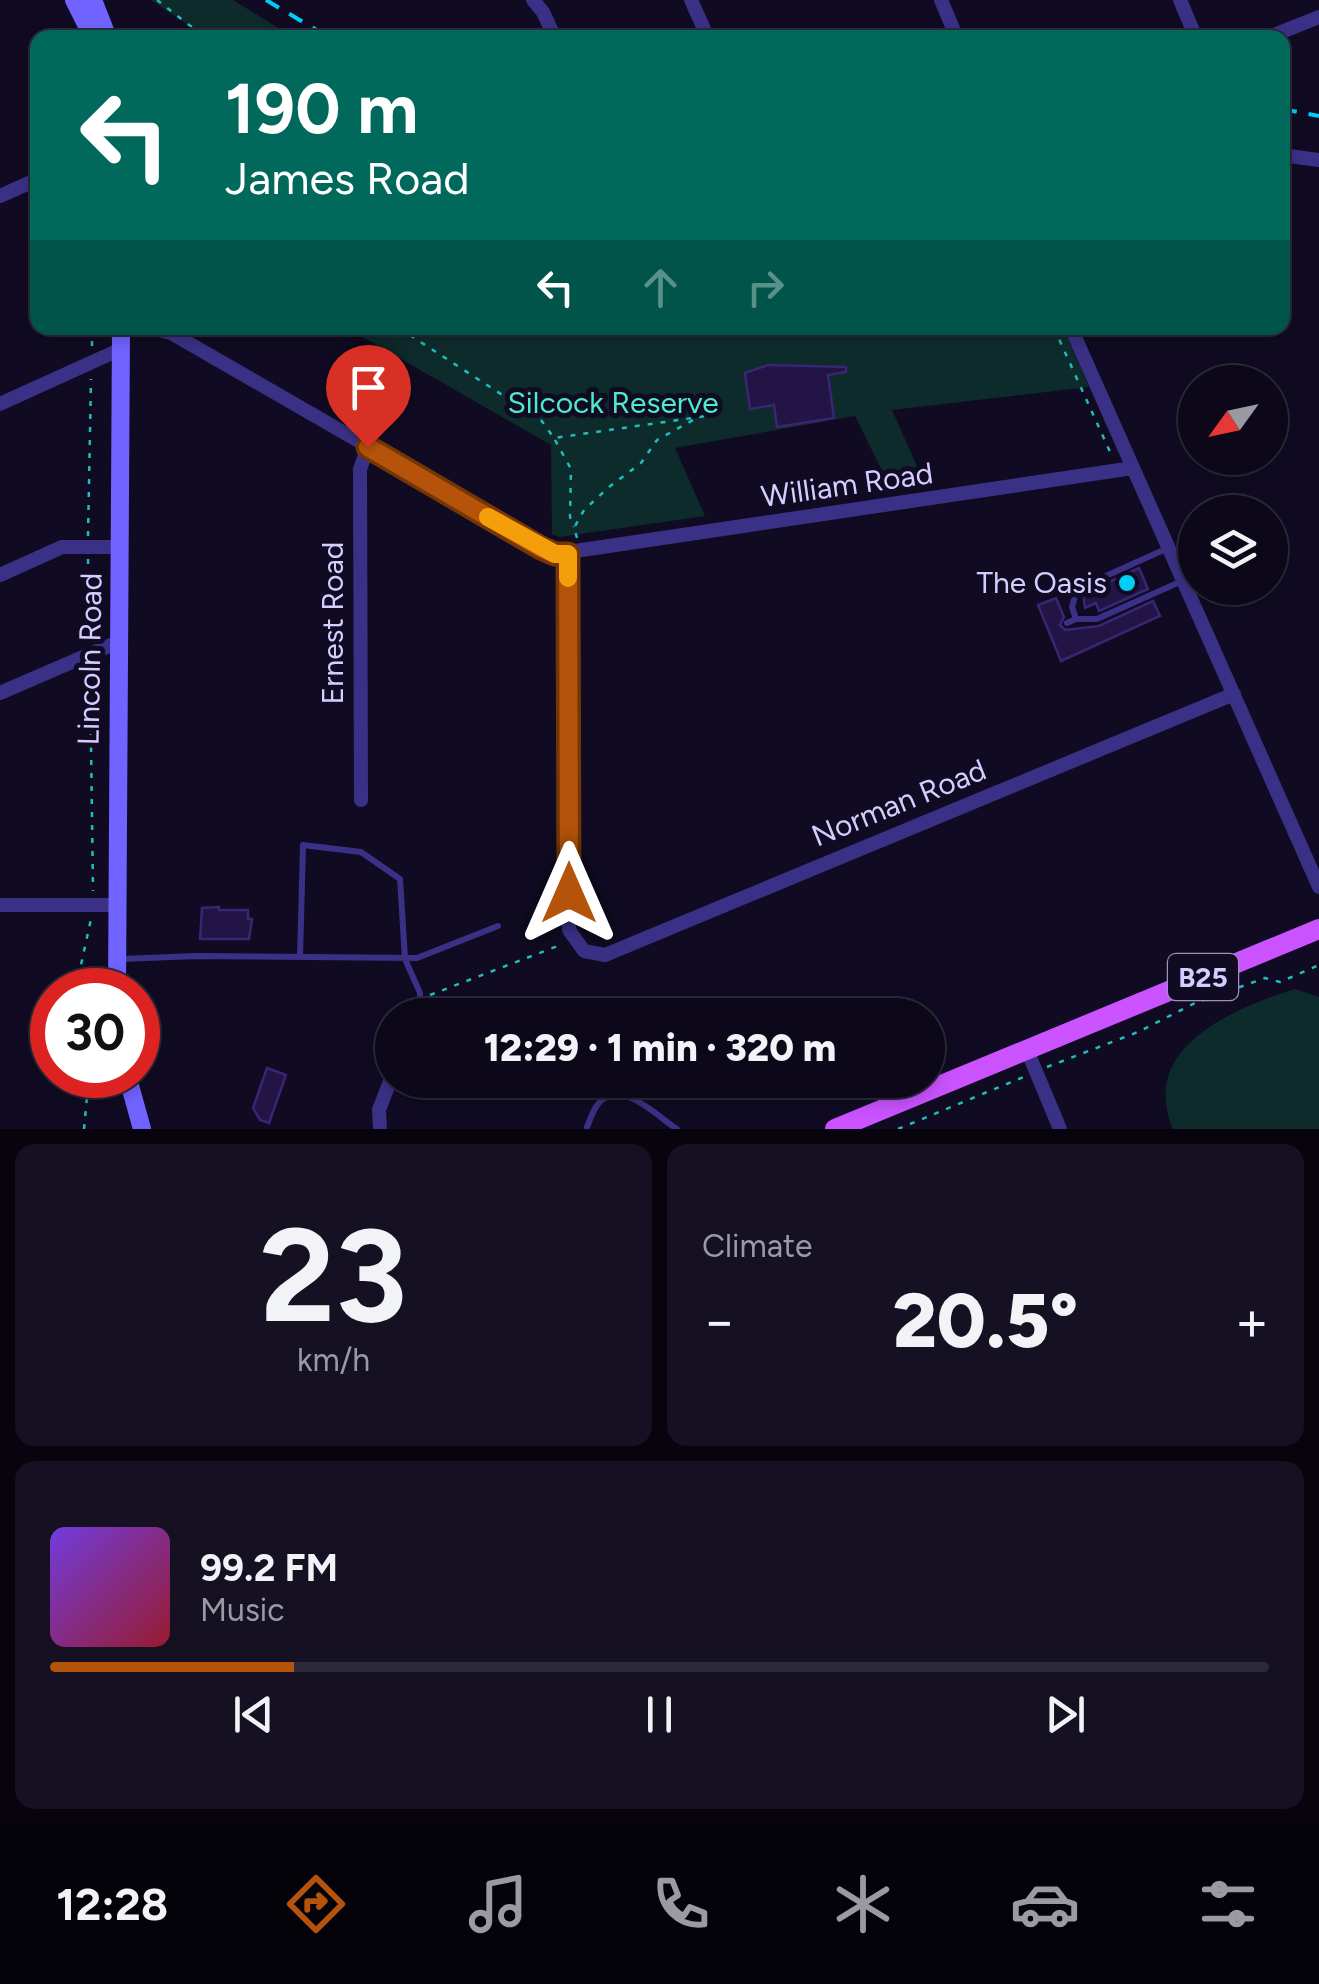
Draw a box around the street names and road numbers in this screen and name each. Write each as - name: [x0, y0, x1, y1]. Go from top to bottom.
- street label: William Road: [759, 454, 935, 515]
- street label: Ernest Road: [314, 542, 351, 704]
- street label: Lincoln Road: [69, 572, 110, 746]
- street label: Norman Road: [806, 751, 991, 854]
- road number: B25: [1168, 954, 1238, 1000]

